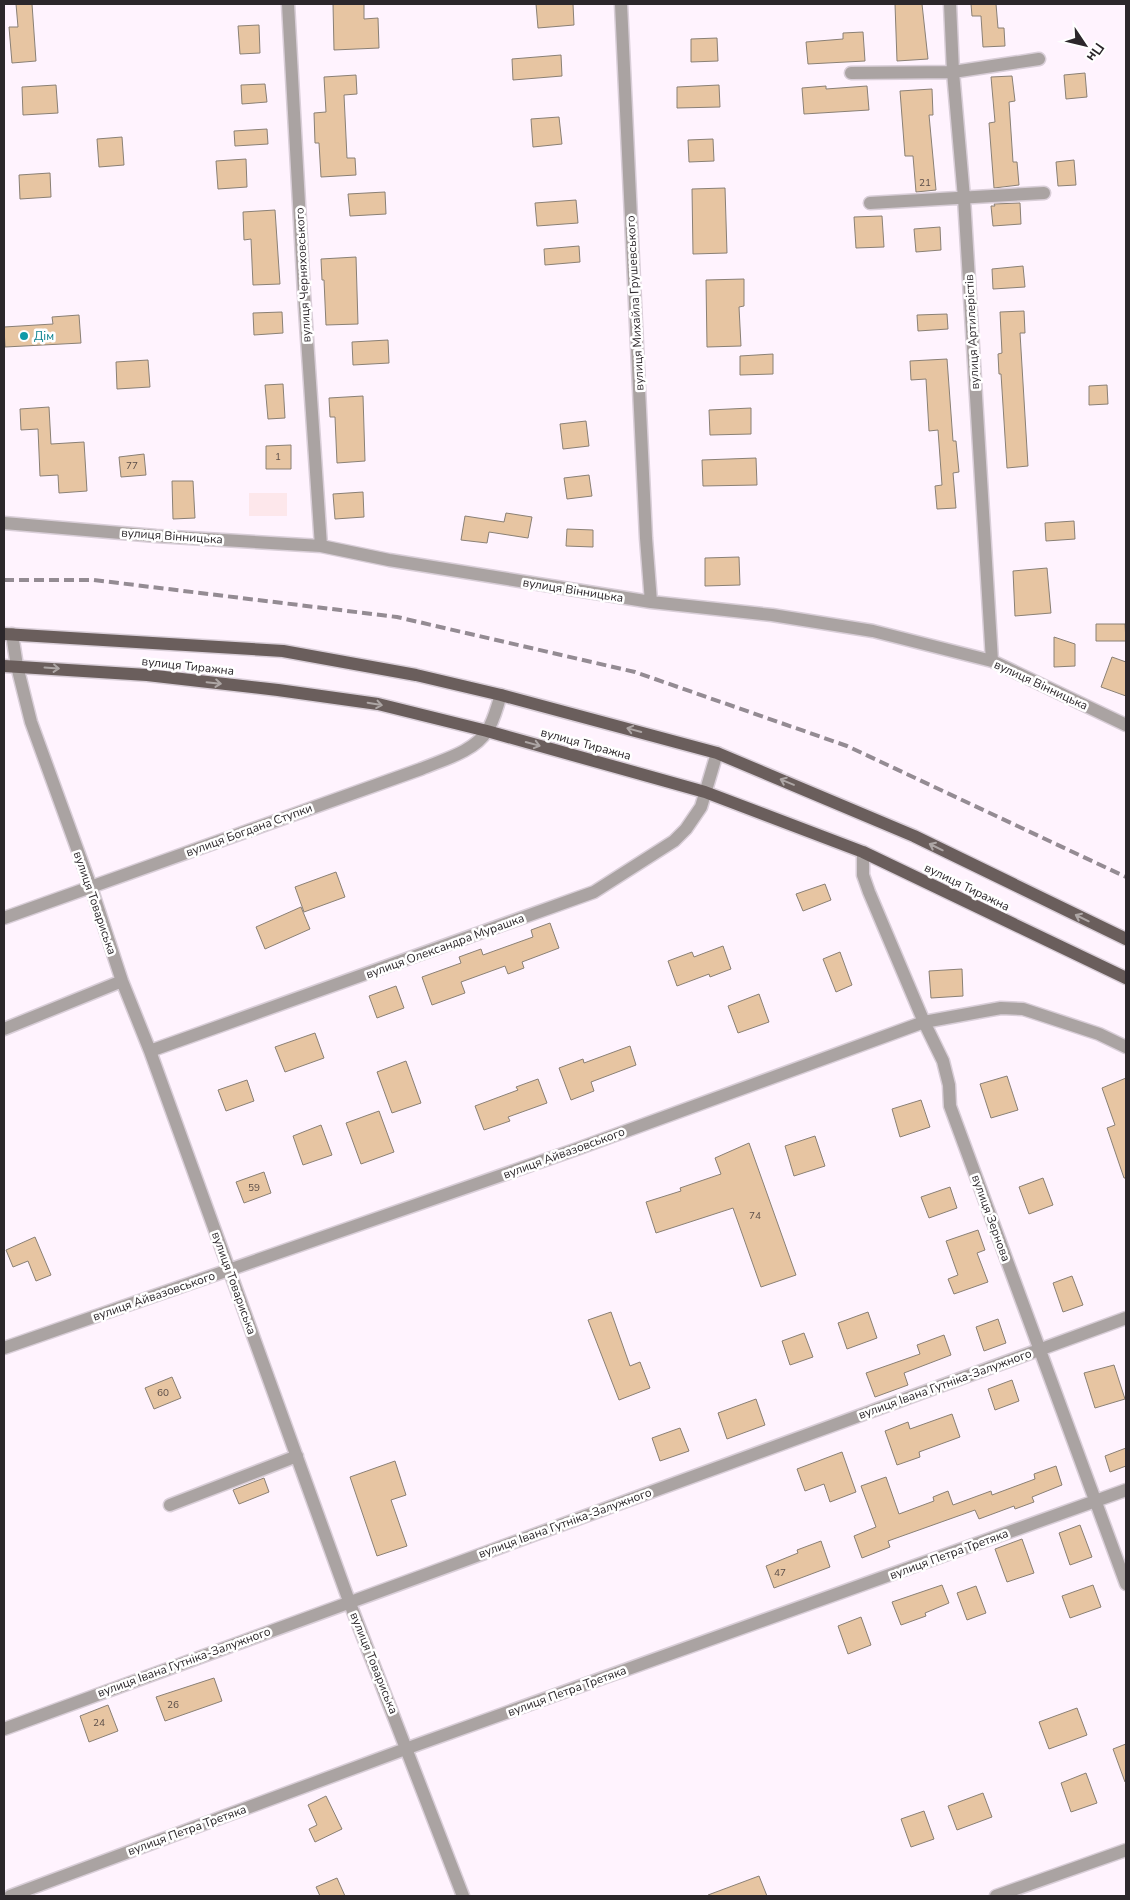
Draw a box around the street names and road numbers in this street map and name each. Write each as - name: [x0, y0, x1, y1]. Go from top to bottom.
- street label: вулиця Черняховського: [291, 207, 315, 343]
- street label: вулиця Михайла Грушевського: [622, 215, 648, 391]
- street label: вулиця Артилерістів: [961, 274, 983, 390]
- street label: вулиця Вінницька: [121, 524, 223, 548]
- street label: вулиця Вінницька: [522, 574, 624, 606]
- street label: вулиця Тиражна: [141, 653, 235, 679]
- street label: вулиця Вінницька: [992, 656, 1090, 714]
- street label: вулиця Тиражна: [539, 724, 633, 764]
- street label: вулиця Богдана Ступки: [184, 800, 314, 860]
- street label: вулиця Товариська: [70, 849, 120, 957]
- street label: вулиця Тиражна: [922, 859, 1012, 915]
- street label: вулиця Олександра Мурашка: [364, 910, 526, 982]
- street label: вулиця Айвазовського: [501, 1123, 627, 1182]
- street label: вулиця Зернова: [968, 1172, 1014, 1264]
- street label: вулиця Товариська: [208, 1229, 260, 1337]
- street label: вулиця Айвазовського: [91, 1267, 218, 1324]
- street label: вулиця Івана Гутніка-Залужного: [856, 1345, 1034, 1423]
- street label: вулиця Івана Гутніка-Залужного: [476, 1484, 654, 1562]
- street label: вулиця Петра Третяка: [887, 1525, 1011, 1583]
- street label: вулиця Товариська: [346, 1610, 402, 1716]
- street label: вулиця Івана Гутніка-Залужного: [95, 1623, 273, 1701]
- street label: вулиця Петра Третяка: [505, 1662, 629, 1720]
- street label: вулиця Петра Третяка: [125, 1801, 249, 1859]

